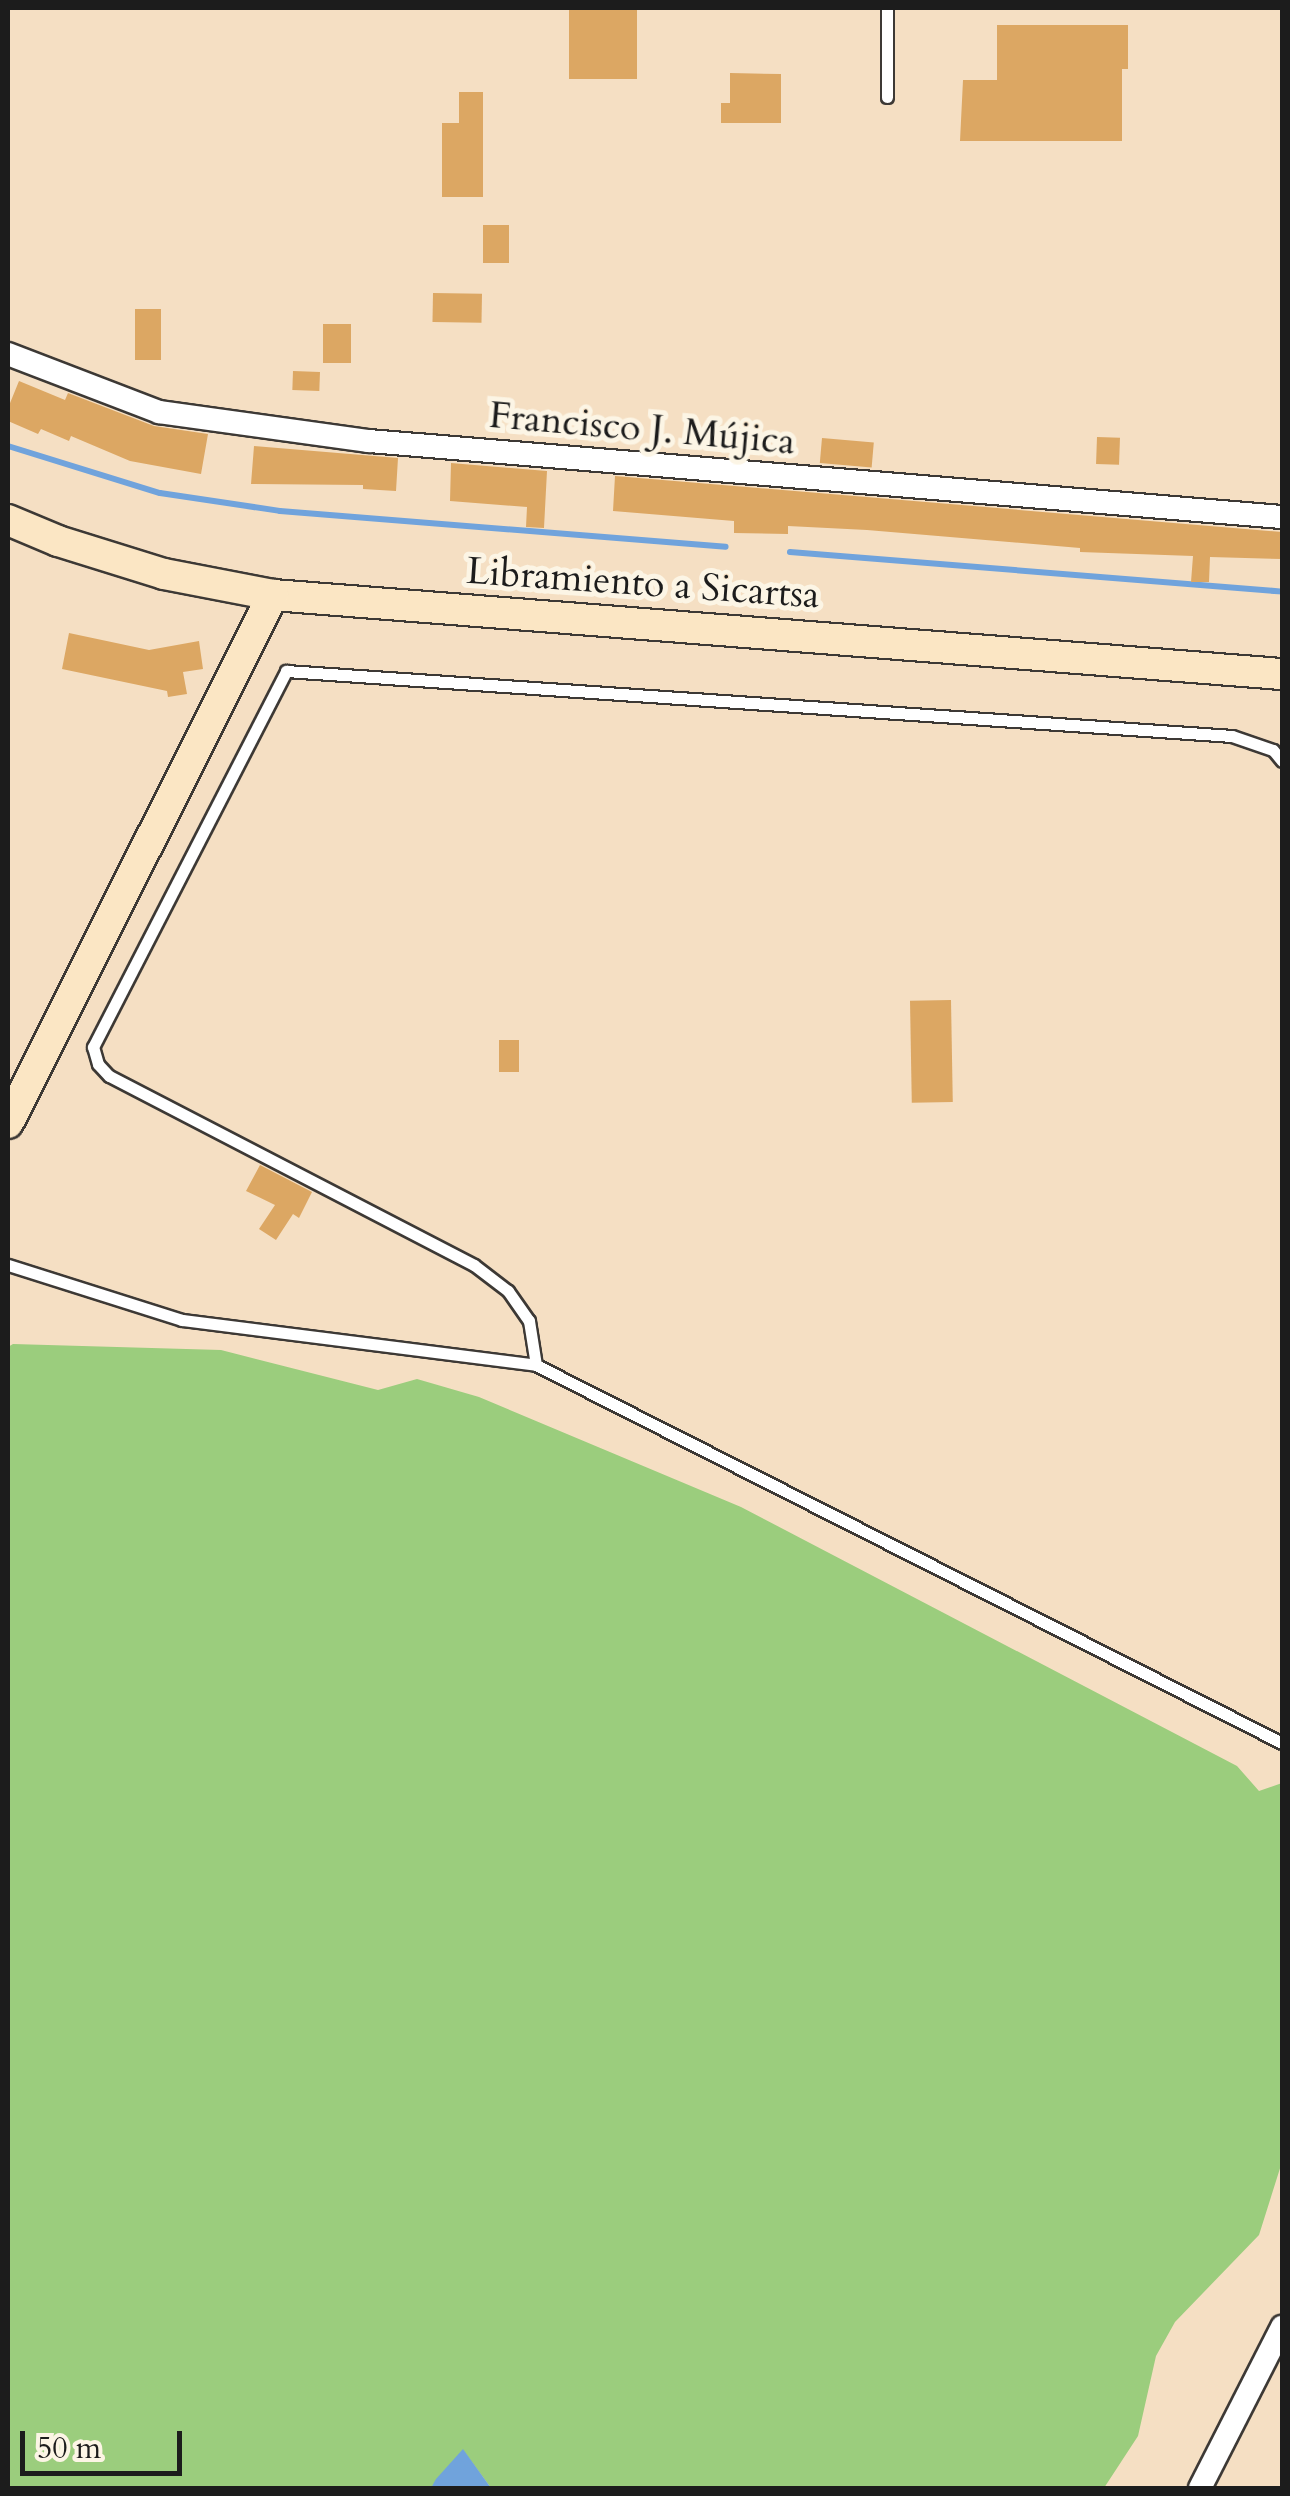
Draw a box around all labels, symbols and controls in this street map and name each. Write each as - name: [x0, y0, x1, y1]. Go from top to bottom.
- street label: Francisco J. Mújica: [487, 393, 797, 465]
- street label: Libramiento a Sicartsa: [465, 549, 821, 619]
- scale bar: [25, 2411, 188, 2473]
- text: 50 m: [37, 2428, 101, 2469]

